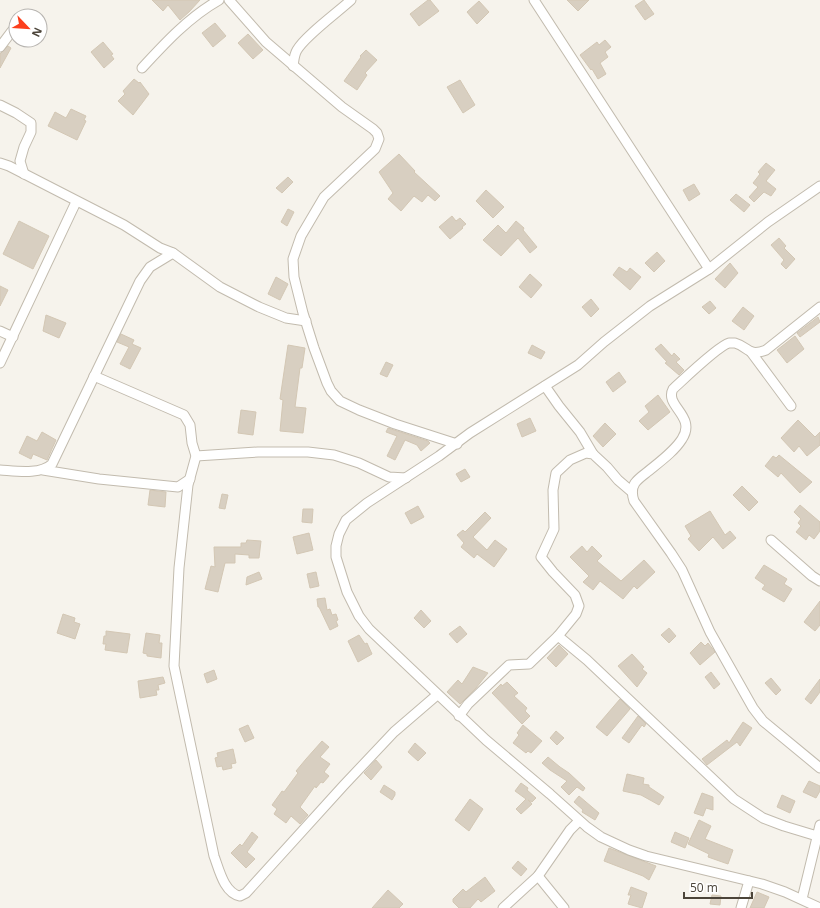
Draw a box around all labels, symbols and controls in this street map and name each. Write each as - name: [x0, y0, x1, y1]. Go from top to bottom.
- north arrow: [8, 8, 48, 48]
- text: N: [29, 25, 46, 40]
- scale bar: [684, 874, 752, 900]
- text: 50 m: [690, 879, 718, 896]

